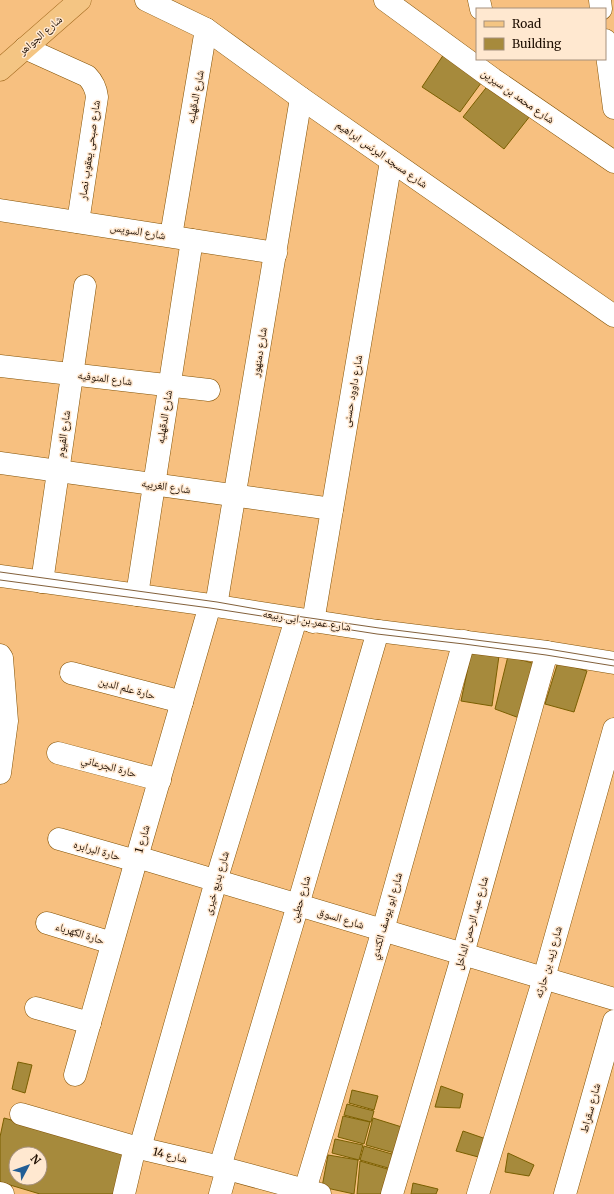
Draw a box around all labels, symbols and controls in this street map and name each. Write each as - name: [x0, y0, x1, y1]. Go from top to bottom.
- legend: [476, 8, 606, 60]
- street label: شارع الجواهر: [14, 12, 65, 59]
- text: Road: [512, 16, 541, 31]
- text: Building: [512, 36, 562, 51]
- street label: شارع محمد بن سيرين: [479, 66, 557, 126]
- street label: شارع الدقهليه: [183, 69, 207, 125]
- street label: شارع صبحى يعقوب نصار: [75, 99, 103, 202]
- street label: شارع مسجد البرنس ابراهيم: [333, 117, 430, 192]
- street label: شارع السويس: [109, 220, 167, 242]
- street label: شارع دمنهور: [248, 326, 270, 379]
- street label: شارع داوود حسنى: [339, 354, 365, 428]
- street label: شارع المنوفيه: [77, 368, 133, 388]
- street label: شارع الدقهليه: [153, 389, 175, 445]
- street label: شارع الفيوم: [53, 410, 73, 458]
- street label: شارع الغربيه: [141, 476, 191, 496]
- street label: شارع عمر بن ابى ربيعه: [262, 606, 352, 634]
- street label: حارة علم الدين: [97, 674, 157, 703]
- street label: حارة الجرعاني: [79, 752, 138, 782]
- street label: شارع 1: [131, 823, 153, 855]
- street label: حارة البرابره: [72, 837, 122, 863]
- street label: شارع بديع خيرى: [200, 850, 232, 916]
- street label: شارع ابو يوسف الكندي: [367, 871, 407, 962]
- street label: شارع حطين: [287, 874, 313, 924]
- street label: شارع عبد الرحمن الداخل: [451, 875, 491, 971]
- street label: شارع السوق: [316, 904, 366, 932]
- street label: حارة الكهرباء: [54, 919, 106, 947]
- street label: شارع زيد بن حارثه: [531, 924, 565, 1000]
- street label: شارع سقراط: [577, 1082, 603, 1134]
- street label: شارع 14: [152, 1144, 188, 1166]
- north arrow: [8, 1146, 48, 1186]
- text: N: [27, 1152, 44, 1168]

